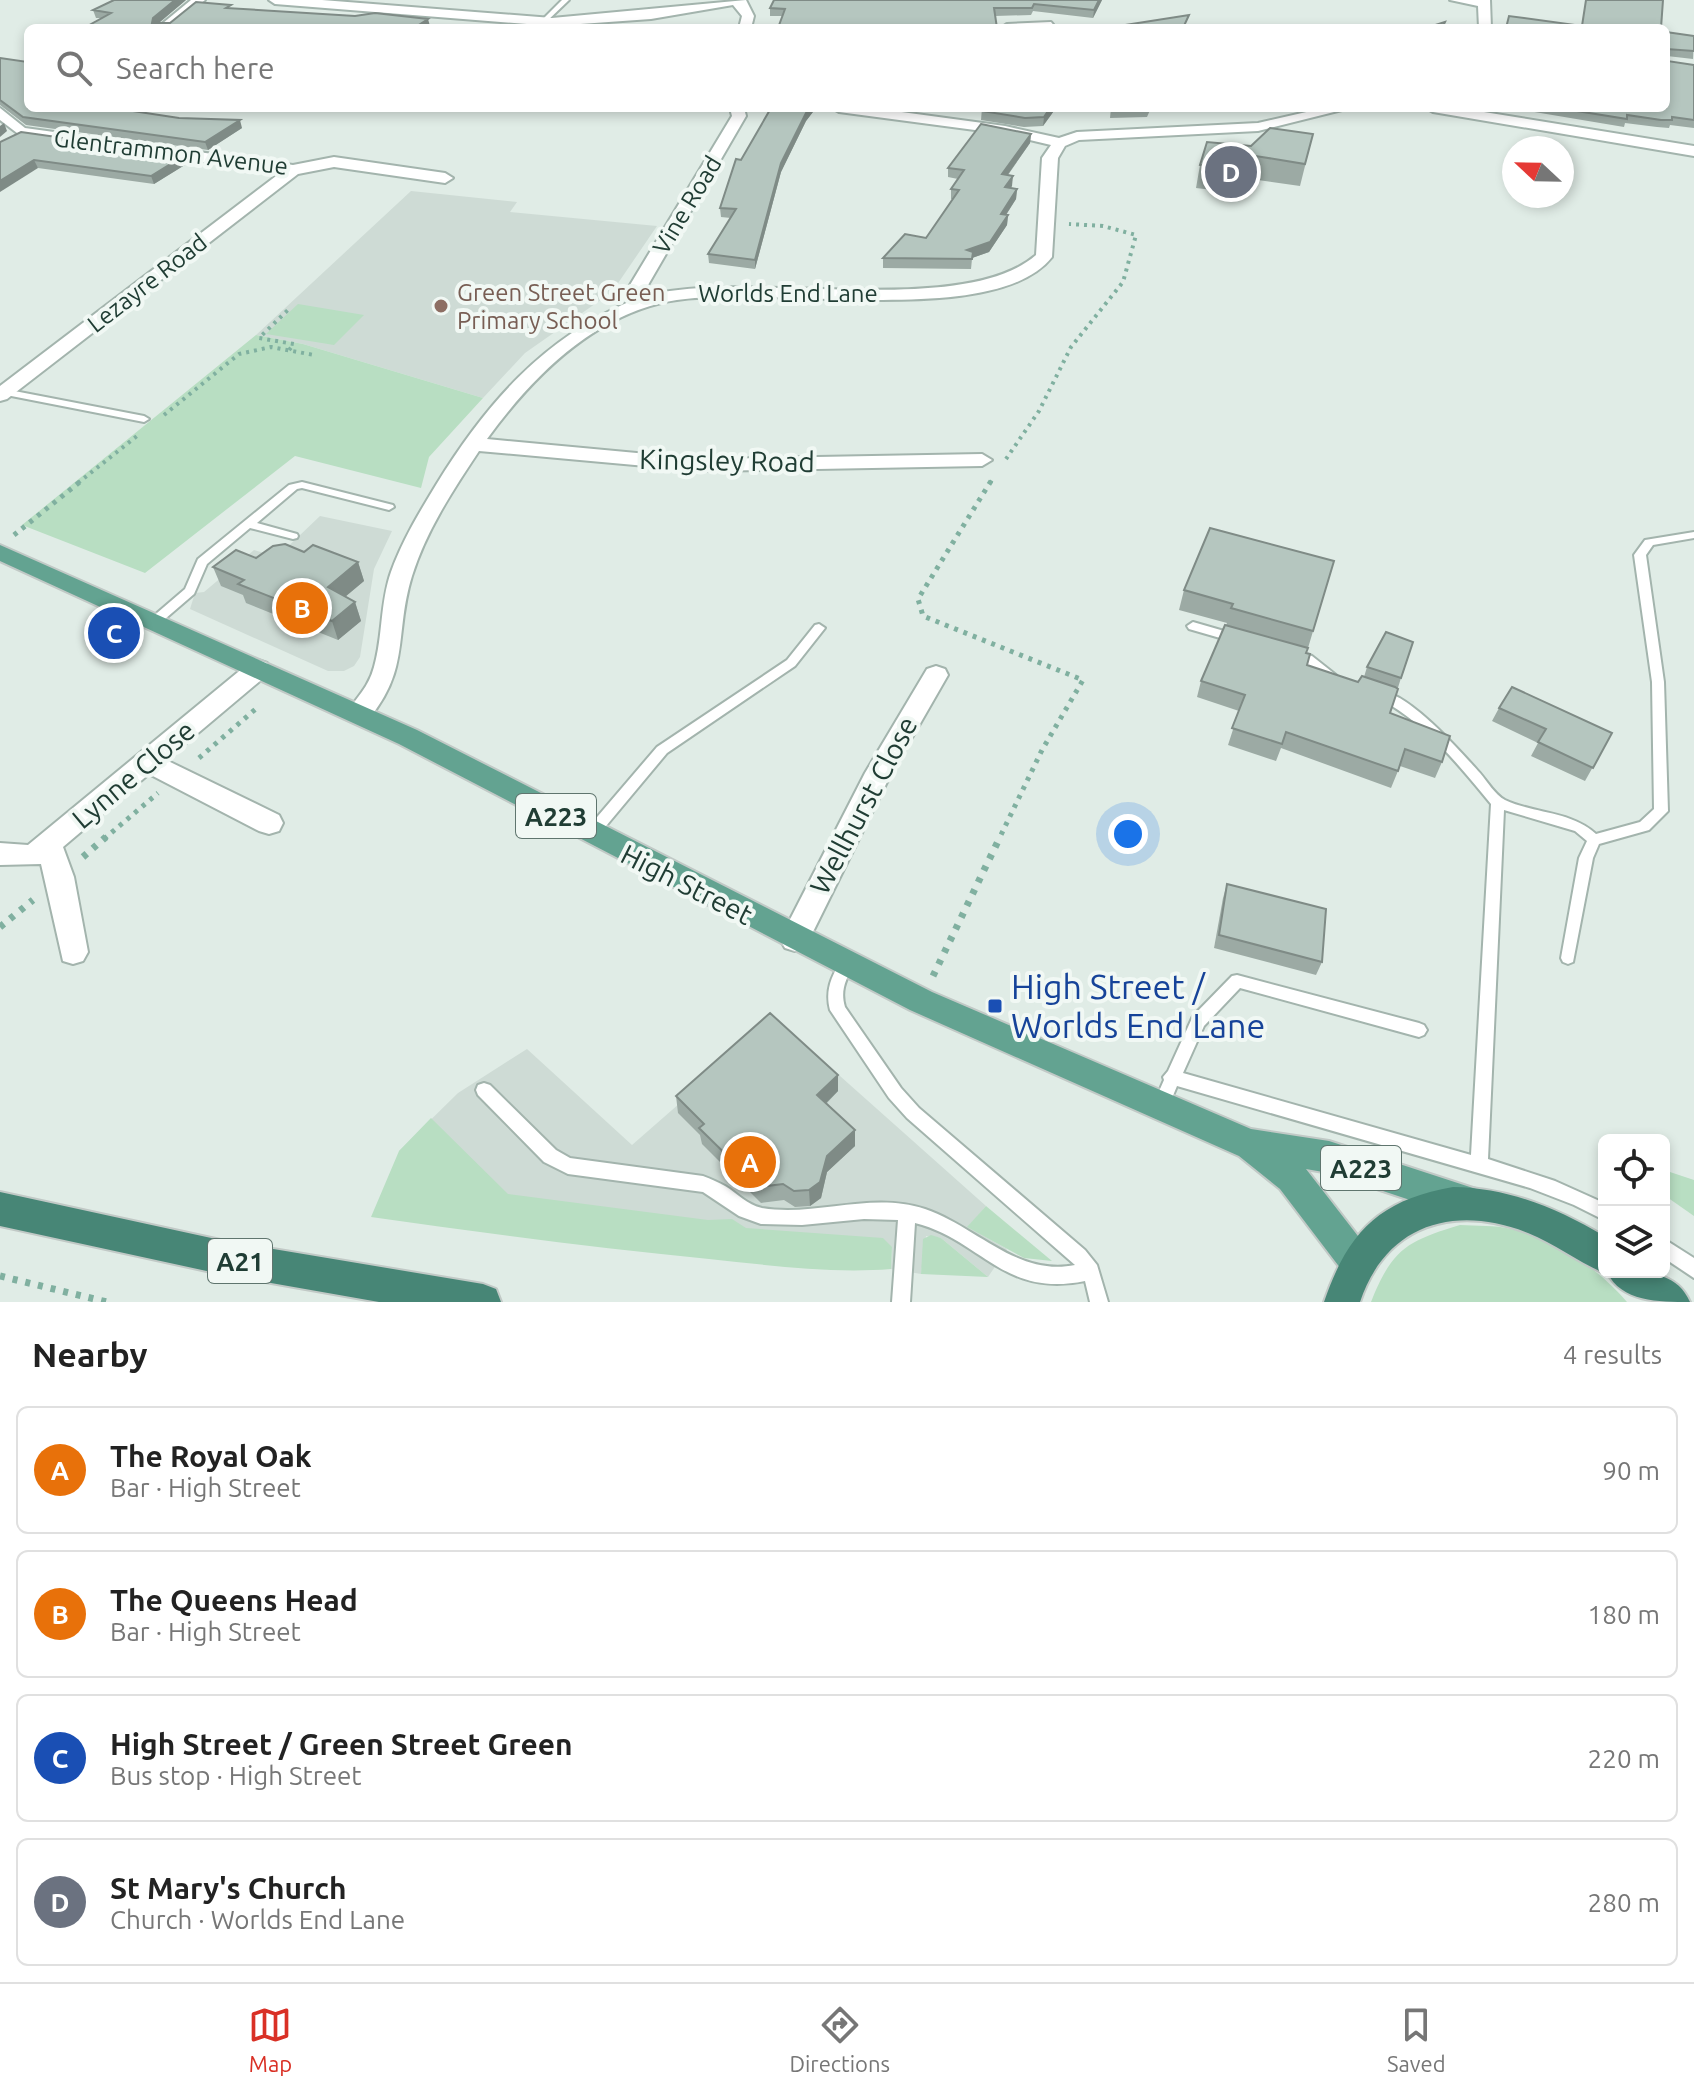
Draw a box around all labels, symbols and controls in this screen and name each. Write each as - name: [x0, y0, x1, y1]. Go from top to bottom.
- search box: [24, 24, 1670, 112]
- icon: search: [52, 46, 96, 90]
- text: Search here: [116, 51, 275, 85]
- street label: Glentrammon Avenue: [52, 124, 290, 180]
- north arrow: [1502, 136, 1574, 208]
- pin: D: [1205, 142, 1257, 202]
- street label: Vine Road: [647, 151, 727, 259]
- street label: Lezayre Road: [82, 228, 212, 338]
- place label: Green Street Green Primary School: [457, 279, 665, 334]
- street label: Worlds End Lane: [698, 280, 878, 307]
- marker: Green Street Green Primary School: [432, 297, 450, 315]
- street label: Kingsley Road: [639, 443, 815, 477]
- pin: B: [276, 578, 328, 638]
- pin: C: [88, 603, 140, 663]
- street label: Wellhurst Close: [803, 711, 923, 899]
- street label: Lynne Close: [66, 714, 200, 834]
- road number: A223: [516, 794, 596, 838]
- your location: [1108, 814, 1148, 854]
- street label: High Street: [616, 838, 758, 930]
- place label: High Street / Worlds End Lane: [1011, 967, 1265, 1044]
- marker: High Street / Worlds End Lane: [986, 997, 1004, 1015]
- pin: A: [724, 1132, 776, 1192]
- map controls: [1598, 1134, 1670, 1278]
- button: locate: [1598, 1134, 1670, 1206]
- road number: A223: [1321, 1146, 1401, 1190]
- button: layers: [1598, 1206, 1670, 1278]
- road number: A21: [208, 1239, 272, 1283]
- text: Nearby: [32, 1335, 147, 1373]
- text: 4 results: [1563, 1340, 1662, 1369]
- text: The Royal Oak: [110, 1439, 312, 1473]
- text: A: [51, 1456, 69, 1485]
- text: 90 m: [1602, 1456, 1660, 1485]
- text: Bar · High Street: [110, 1473, 301, 1502]
- text: The Queens Head: [110, 1583, 358, 1617]
- text: B: [51, 1600, 69, 1629]
- text: 180 m: [1588, 1600, 1660, 1629]
- text: Bar · High Street: [110, 1617, 301, 1646]
- text: High Street / Green Street Green: [110, 1727, 573, 1761]
- text: C: [52, 1744, 68, 1773]
- text: 220 m: [1588, 1744, 1660, 1773]
- text: Bus stop · High Street: [110, 1761, 362, 1790]
- text: St Mary's Church: [110, 1871, 347, 1905]
- text: D: [51, 1888, 69, 1917]
- text: 280 m: [1588, 1888, 1660, 1917]
- text: Church · Worlds End Lane: [110, 1905, 405, 1934]
- tab: Map: [248, 2003, 292, 2076]
- tab: Directions: [789, 2003, 890, 2076]
- tab: Saved: [1387, 2003, 1446, 2076]

